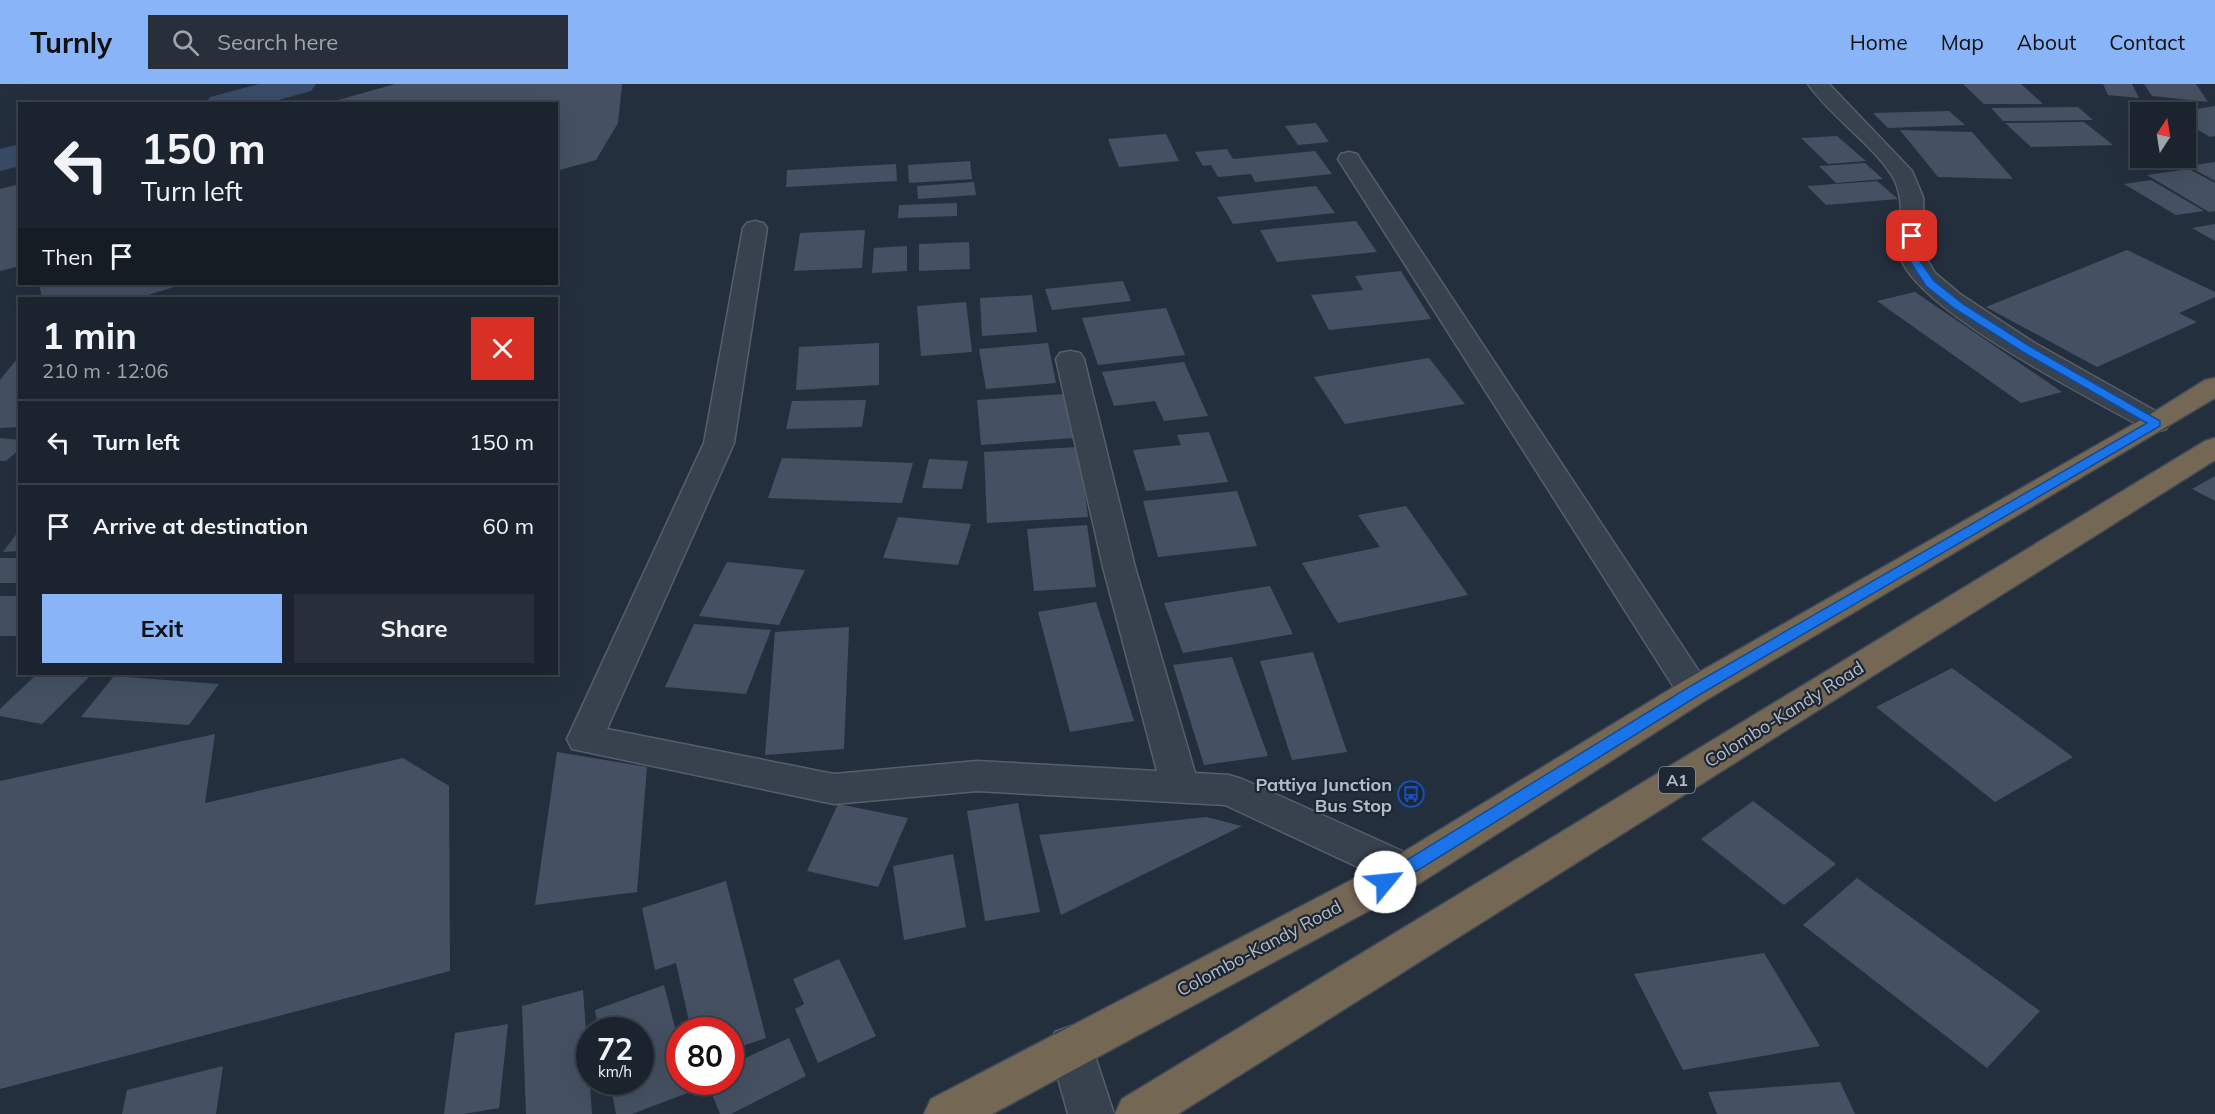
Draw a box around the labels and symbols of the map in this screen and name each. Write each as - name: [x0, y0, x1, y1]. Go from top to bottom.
- north arrow: [2130, 102, 2196, 168]
- pin: [1886, 210, 1937, 261]
- street label: Colombo-Kandy Road: [1700, 656, 1868, 772]
- road number: A1: [1659, 767, 1695, 793]
- place label: Pattiya Junction Bus Stop: [1256, 773, 1392, 817]
- bus stop icon: Pattiya Junction Bus Stop: [1396, 779, 1426, 809]
- position arrow: [1353, 850, 1417, 914]
- street label: Colombo-Kandy Road: [1173, 895, 1345, 1001]
- speed limit sign: 80: [666, 1017, 744, 1095]

